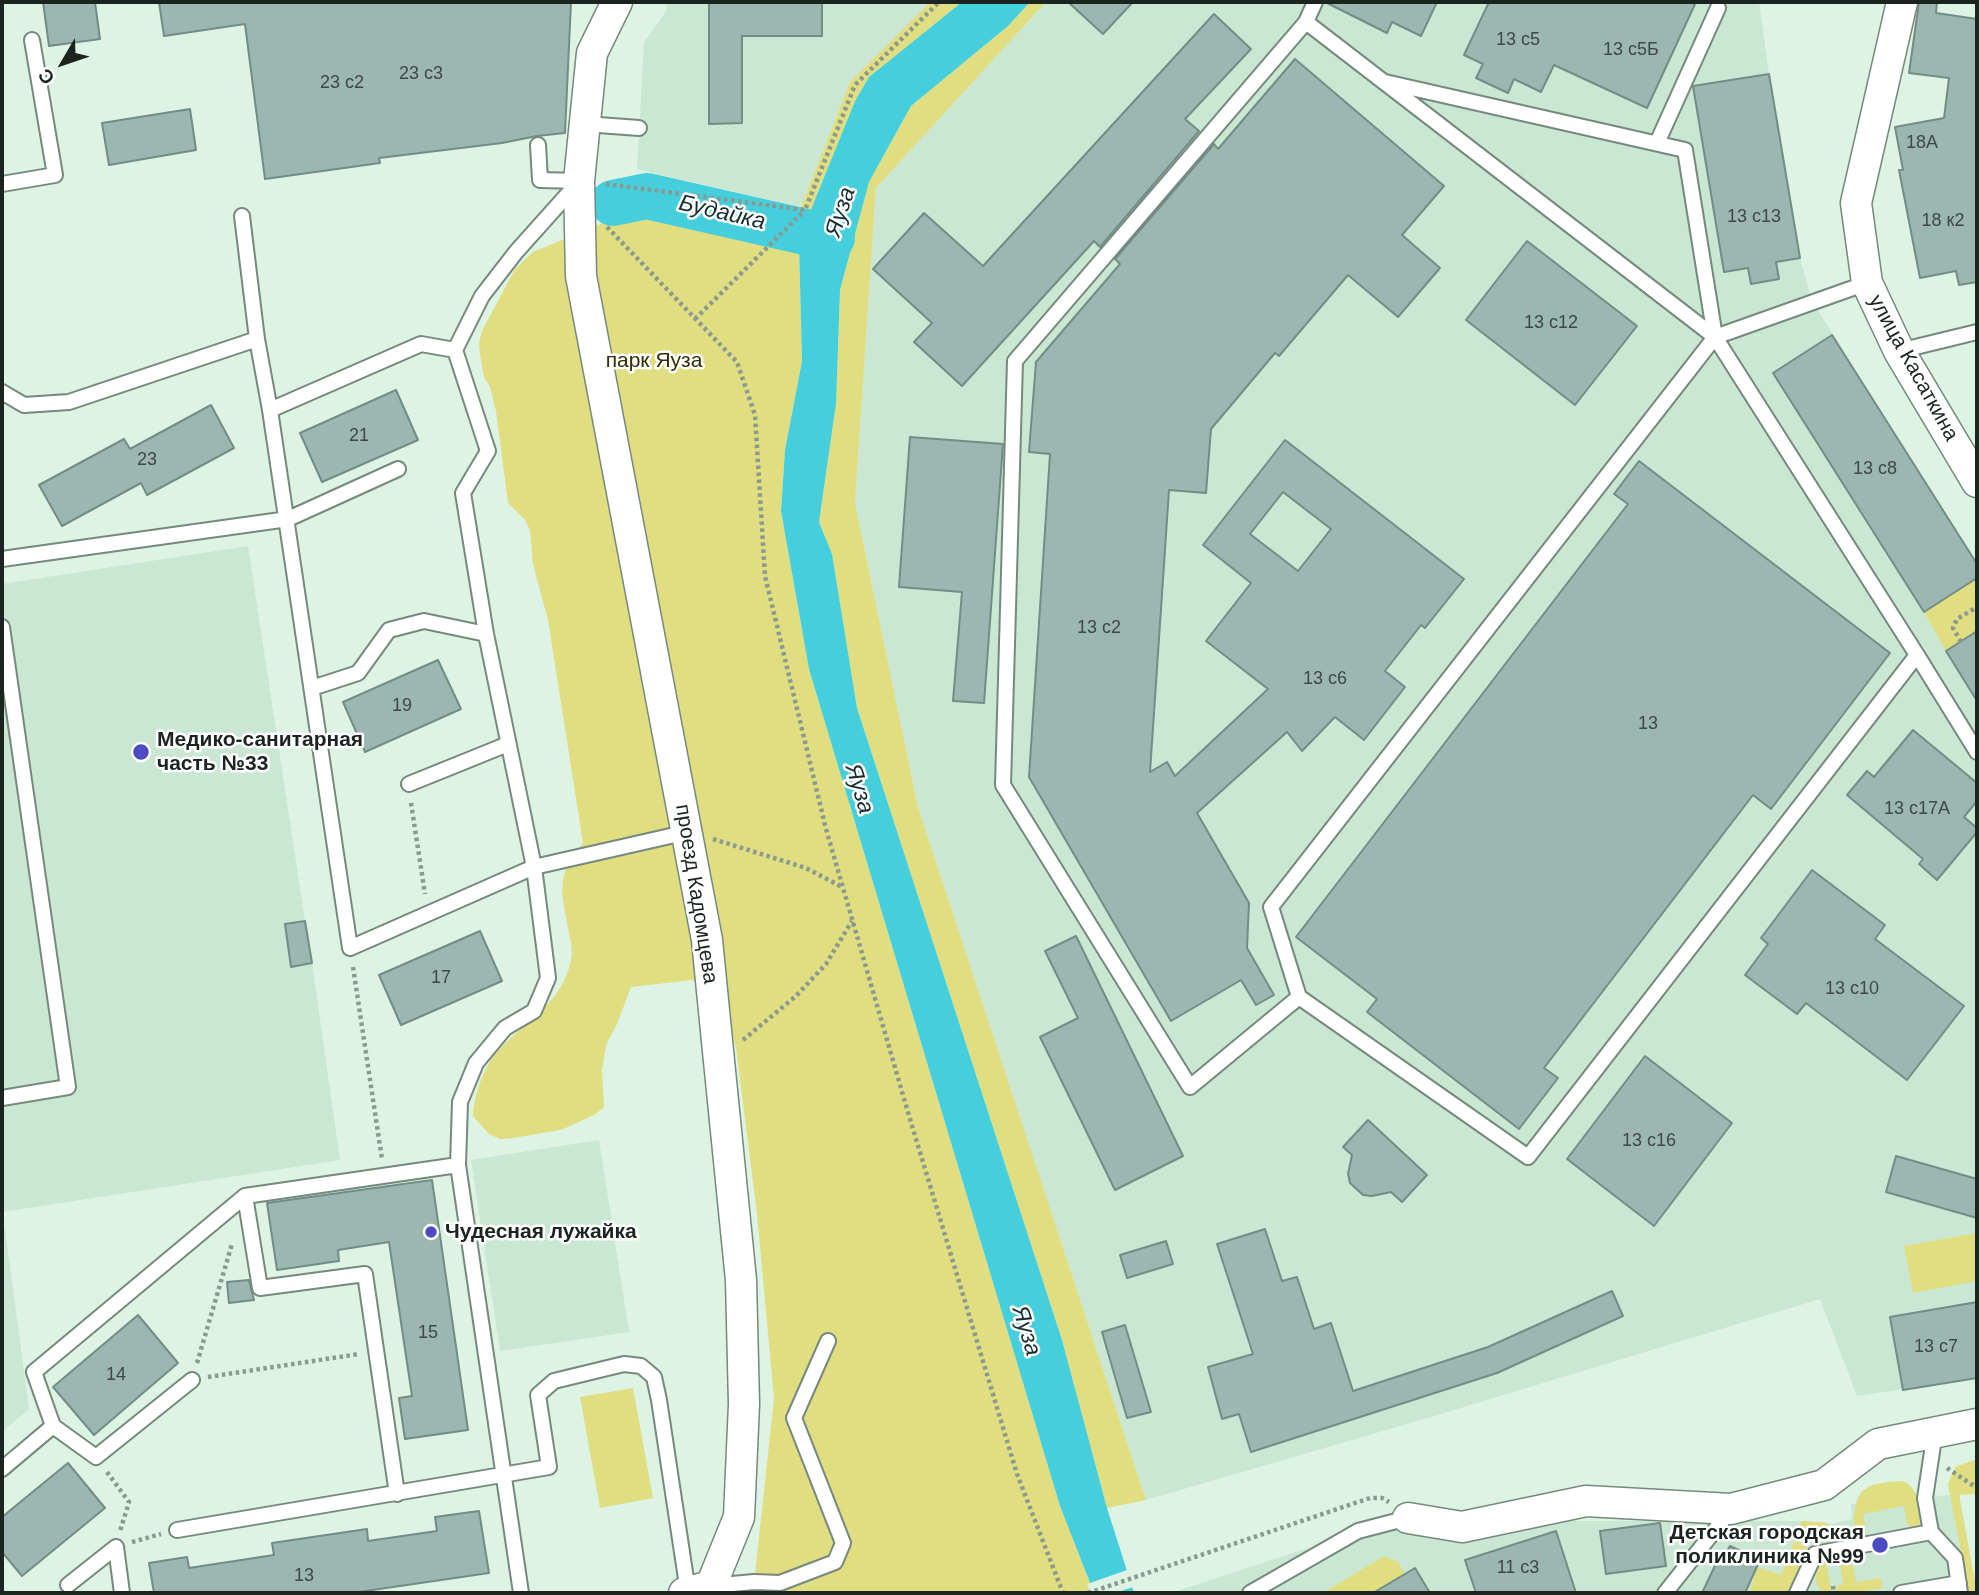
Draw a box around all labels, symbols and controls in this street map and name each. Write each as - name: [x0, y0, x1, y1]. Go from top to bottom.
- north arrow: [28, 28, 98, 98]
- house number: 13 с5: [1496, 29, 1540, 51]
- house number: 13 с5Б: [1603, 39, 1659, 61]
- house number: 23 с3: [399, 63, 443, 85]
- text: С: [34, 65, 59, 88]
- house number: 23 с2: [320, 72, 364, 94]
- house number: 18А: [1906, 132, 1938, 154]
- water label: Яуза: [820, 184, 862, 240]
- water label: Будайка: [676, 190, 768, 236]
- house number: 13 с13: [1727, 206, 1781, 228]
- house number: 18 к2: [1922, 210, 1964, 232]
- street label: улица Касаткина: [1862, 291, 1964, 445]
- house number: 13 с12: [1524, 312, 1578, 334]
- park label: парк Яуза: [606, 348, 702, 374]
- house number: 21: [349, 425, 369, 447]
- house number: 23: [137, 449, 157, 471]
- house number: 13 с8: [1853, 458, 1897, 480]
- house number: 13 с2: [1077, 617, 1121, 639]
- house number: 13 с6: [1303, 668, 1347, 690]
- house number: 19: [392, 695, 412, 717]
- house number: 13: [1638, 713, 1658, 735]
- place label: Медико-санитарная часть №33: [157, 727, 363, 777]
- marker: Медико-санитарная часть №33: [131, 742, 151, 762]
- water label: Яуза: [838, 761, 880, 817]
- house number: 13 с17А: [1884, 798, 1950, 820]
- street label: проезд Кадомцева: [669, 802, 723, 986]
- house number: 17: [431, 967, 451, 989]
- house number: 13 с10: [1825, 978, 1879, 1000]
- house number: 13 с16: [1622, 1130, 1676, 1152]
- place label: Чудесная лужайка: [445, 1219, 637, 1245]
- marker: Чудесная лужайка: [423, 1224, 439, 1240]
- water label: Яуза: [1005, 1303, 1047, 1359]
- house number: 15: [418, 1322, 438, 1344]
- house number: 13 с7: [1914, 1336, 1958, 1358]
- house number: 14: [106, 1364, 126, 1386]
- place label: Детская городская поликлиника №99: [1670, 1520, 1864, 1570]
- marker: Детская городская поликлиника №99: [1870, 1535, 1890, 1555]
- house number: 11 с3: [1497, 1557, 1539, 1579]
- house number: 13: [294, 1565, 314, 1587]

